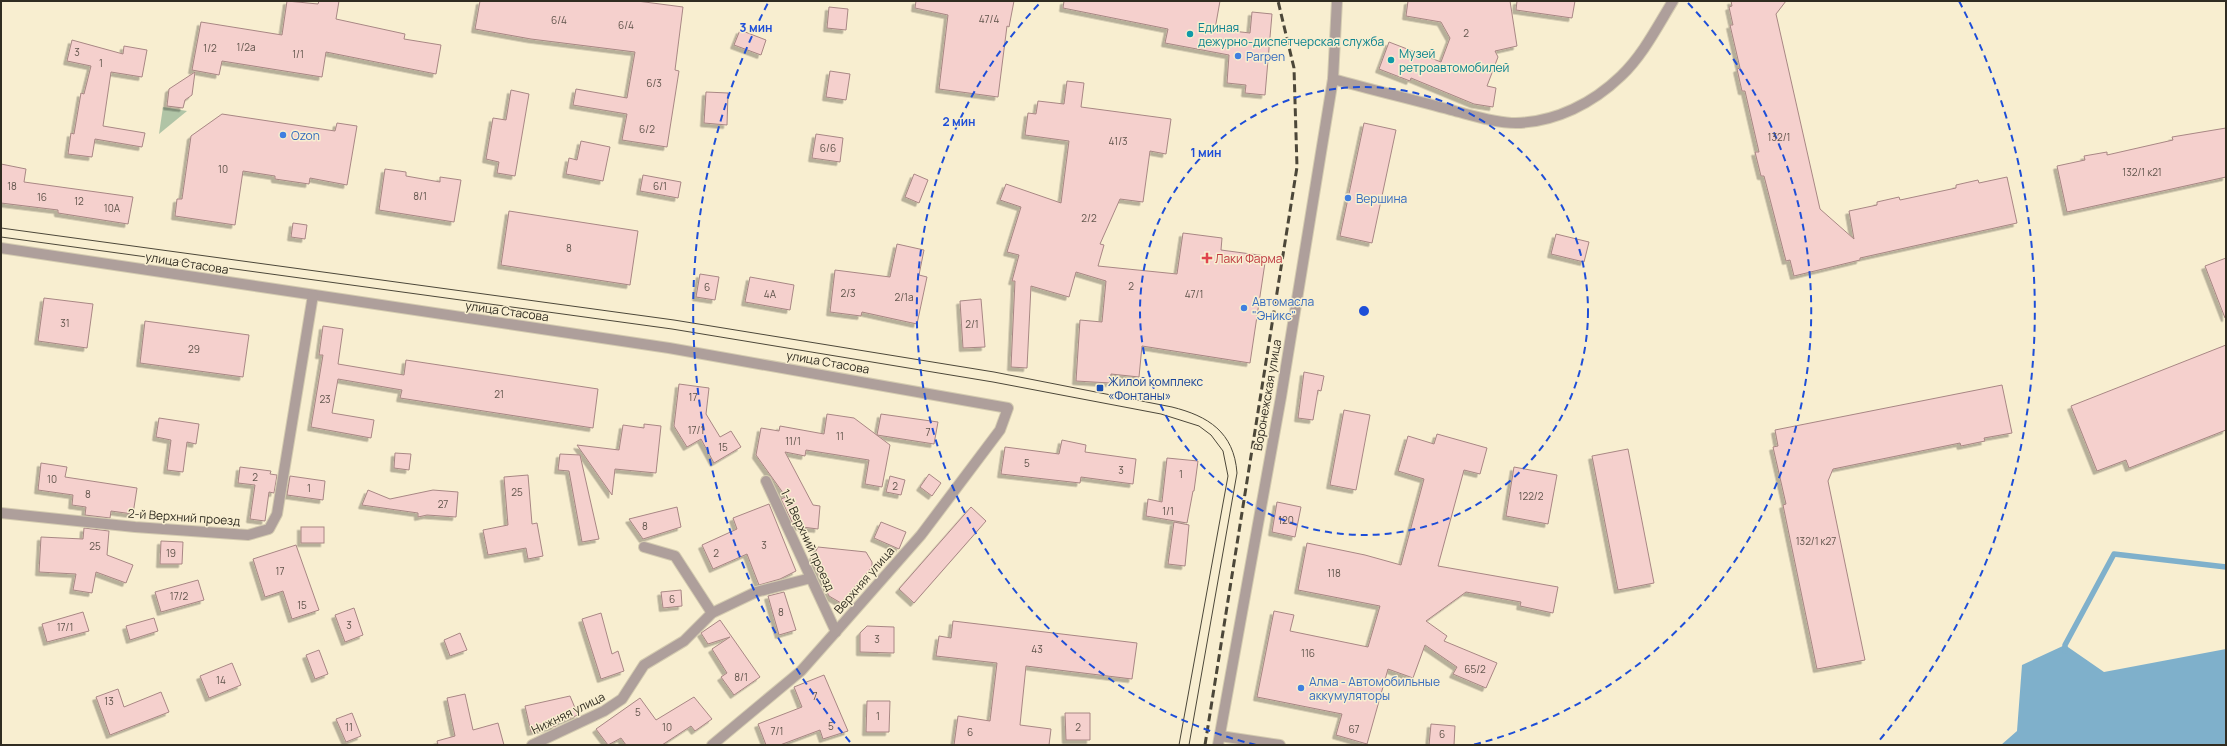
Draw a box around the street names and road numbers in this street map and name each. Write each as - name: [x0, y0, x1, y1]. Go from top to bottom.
- street label: улица Стасова: [144, 248, 230, 278]
- street label: улица Стасова: [464, 297, 550, 325]
- street label: Воронежская улица: [1249, 338, 1285, 452]
- street label: улица Стасова: [785, 346, 871, 378]
- street label: 1-й Верхний проезд: [777, 486, 839, 594]
- street label: 2-й Верхний проезд: [127, 505, 241, 529]
- street label: Верхняя улица: [830, 543, 898, 617]
- street label: Нижняя улица: [528, 688, 608, 738]

